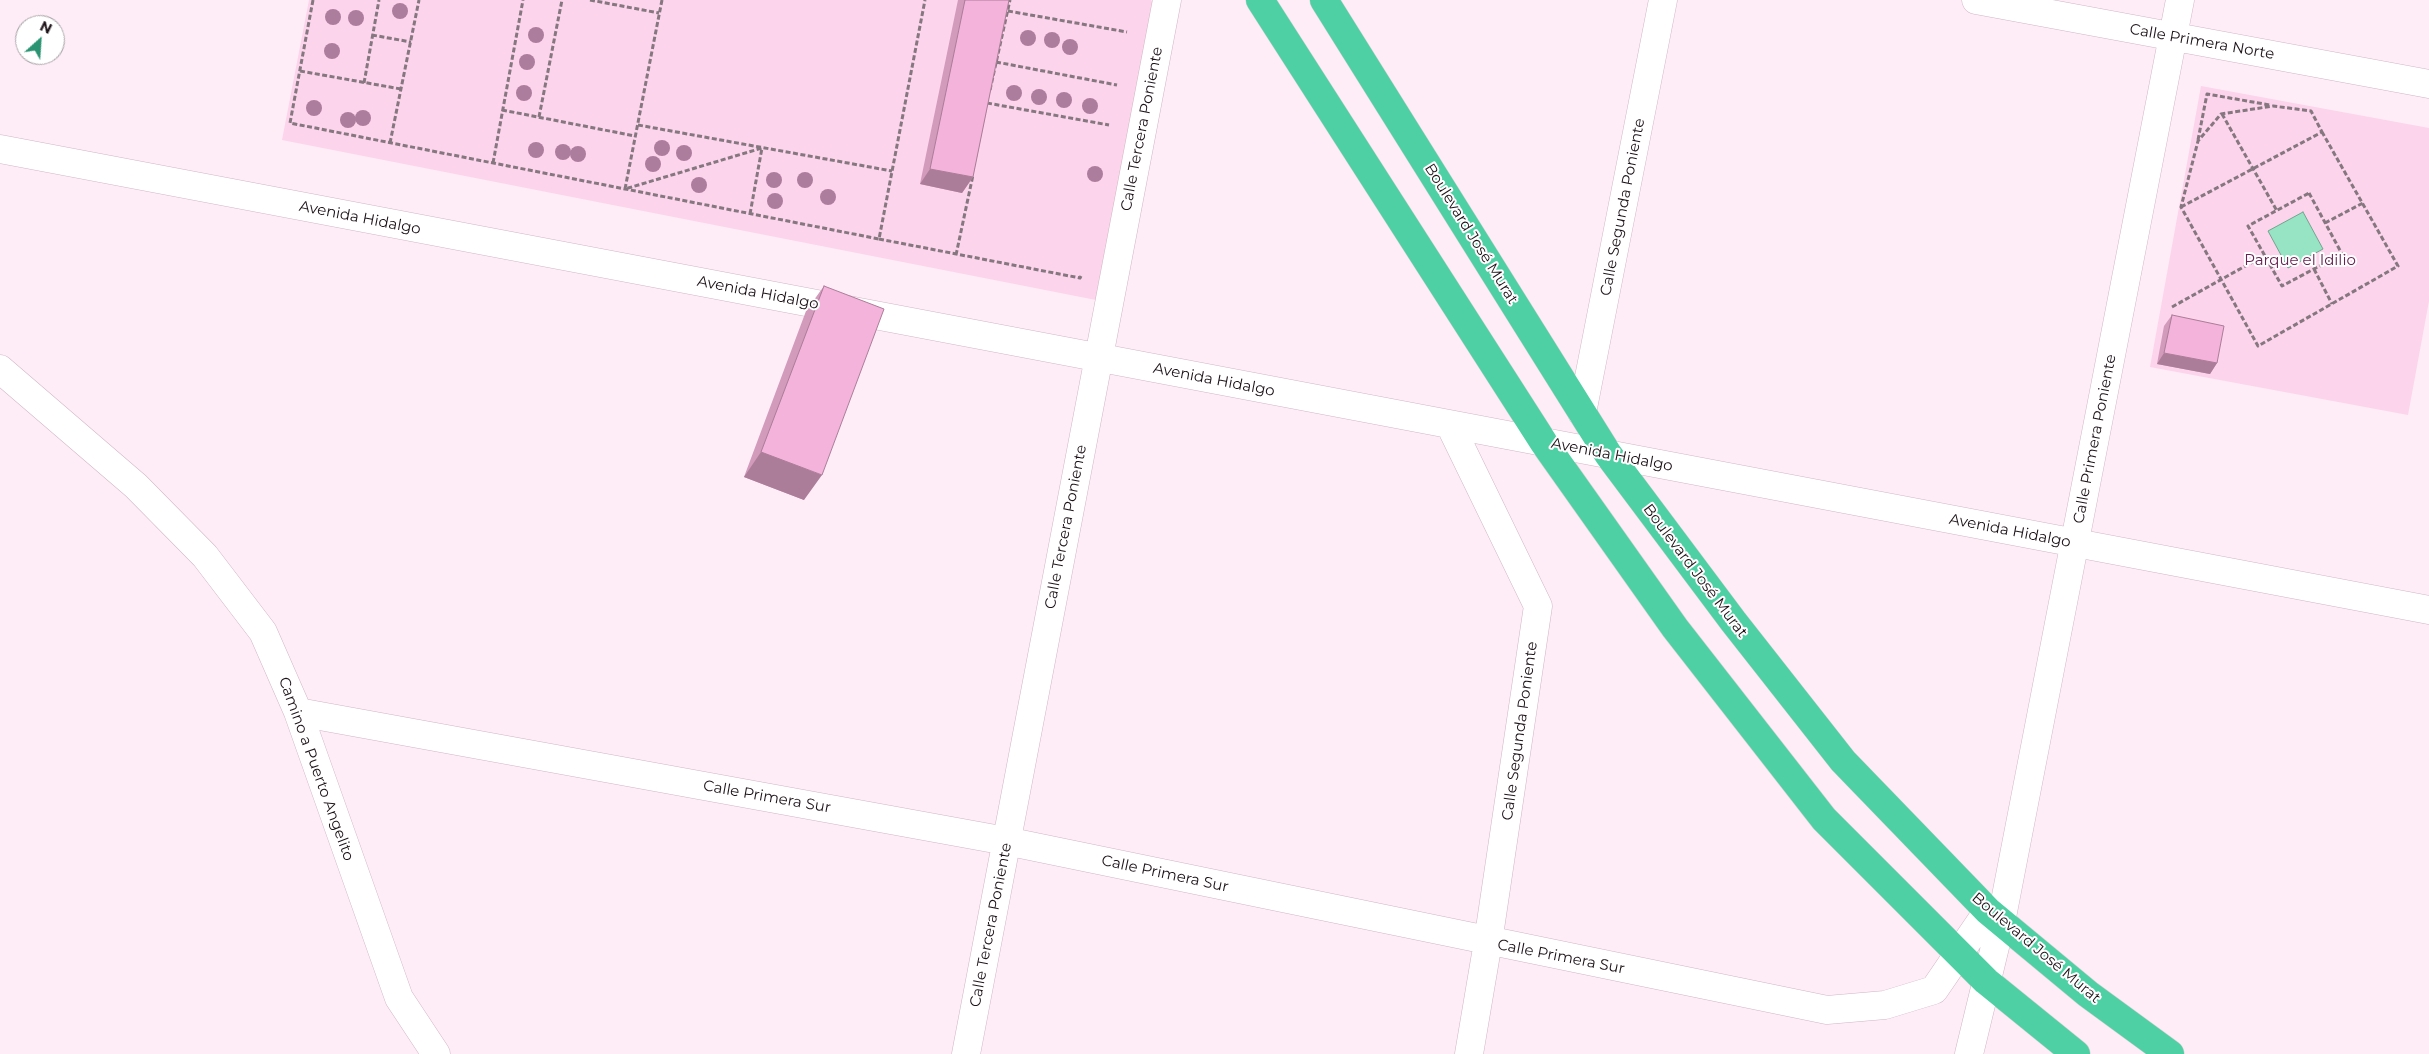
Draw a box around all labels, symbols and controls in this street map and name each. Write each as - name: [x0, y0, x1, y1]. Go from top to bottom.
- north arrow: [15, 15, 65, 65]
- text: N: [37, 17, 55, 38]
- street label: Calle Primera Norte: [2128, 20, 2276, 64]
- street label: Calle Tercera Poniente: [1117, 45, 1167, 213]
- street label: Calle Segunda Poniente: [1597, 117, 1649, 297]
- street label: Boulevard José Murat: [1420, 160, 1522, 308]
- street label: Avenida Hidalgo: [298, 197, 422, 239]
- park label: Parque el Idilio: [2244, 252, 2356, 270]
- street label: Avenida Hidalgo: [696, 272, 820, 314]
- street label: Calle Primera Poniente: [2070, 353, 2120, 525]
- street label: Avenida Hidalgo: [1152, 359, 1276, 401]
- street label: Avenida Hidalgo: [1550, 434, 1674, 476]
- street label: Calle Tercera Poniente: [1041, 443, 1091, 611]
- street label: Boulevard José Murat: [1639, 501, 1751, 641]
- street label: Avenida Hidalgo: [1948, 510, 2072, 552]
- street label: Calle Segunda Poniente: [1499, 640, 1541, 822]
- street label: Camino a Puerto Angelito: [274, 675, 358, 863]
- street label: Calle Primera Sur: [702, 777, 832, 817]
- street label: Calle Tercera Poniente: [966, 841, 1016, 1009]
- street label: Calle Primera Sur: [1100, 852, 1230, 896]
- street label: Boulevard José Murat: [1968, 889, 2104, 1007]
- street label: Calle Primera Sur: [1496, 936, 1626, 978]

